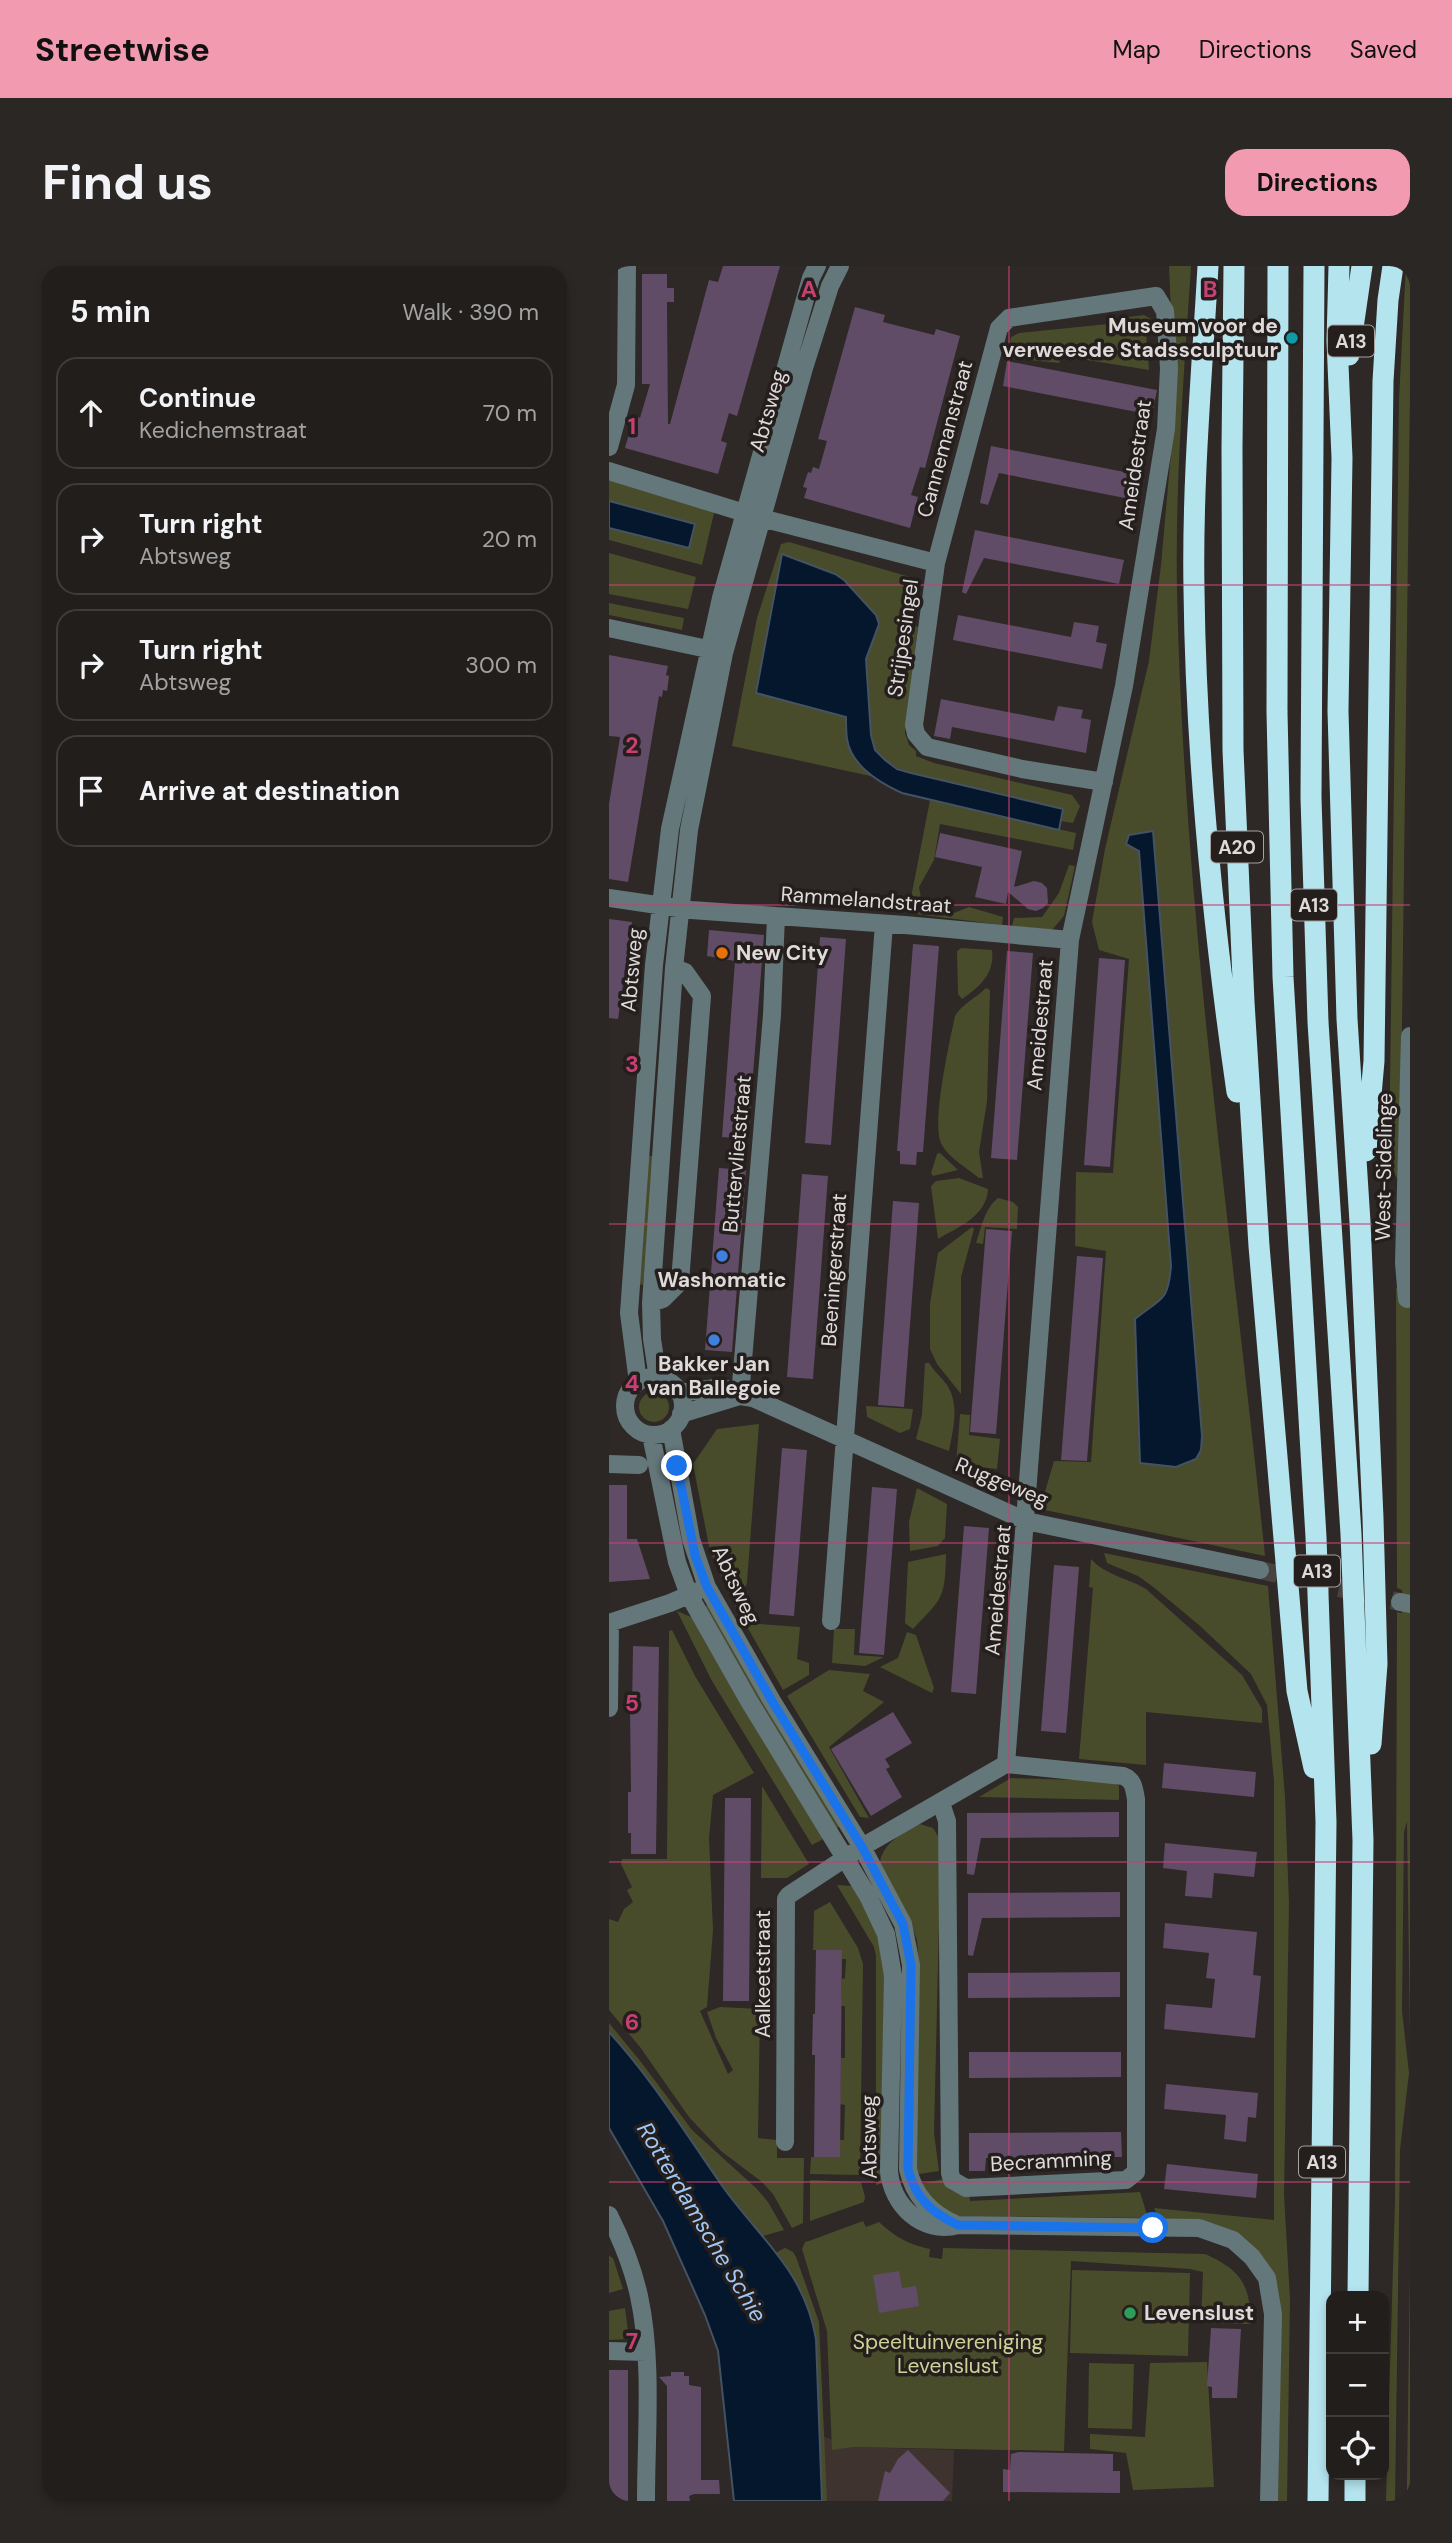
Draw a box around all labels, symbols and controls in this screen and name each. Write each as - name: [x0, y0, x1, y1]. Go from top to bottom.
- text: Streetwise: [35, 28, 210, 71]
- text: Map: [1113, 34, 1161, 65]
- text: Directions: [1199, 34, 1312, 65]
- text: Saved: [1350, 34, 1417, 65]
- button: Directions: [1225, 149, 1410, 216]
- text: Find us: [42, 150, 213, 214]
- text: A: [801, 274, 817, 304]
- text: B: [1203, 274, 1217, 304]
- text: 5 min: [70, 292, 151, 331]
- text: Walk · 390 m: [402, 297, 539, 327]
- place label: Museum voor de verweesde Stadssculptuur: [1002, 312, 1278, 364]
- road number: A13: [1328, 326, 1374, 356]
- marker: Museum voor de verweesde Stadssculptuur: [1284, 330, 1300, 346]
- street label: Cannemanstraat: [911, 357, 979, 521]
- street label: Abtsweg: [743, 366, 793, 455]
- text: Continue: [139, 381, 256, 415]
- icon: ahead: [72, 394, 110, 432]
- text: 70 m: [483, 398, 537, 428]
- street label: Ameidestraat: [1112, 398, 1158, 532]
- text: 1: [628, 411, 636, 441]
- text: Kedichemstraat: [139, 415, 307, 445]
- text: Turn right: [139, 507, 263, 541]
- icon: right: [72, 520, 110, 558]
- text: 20 m: [482, 524, 537, 554]
- text: Abtsweg: [139, 541, 231, 571]
- street label: Strijpesingel: [881, 577, 925, 699]
- text: Turn right: [139, 633, 263, 667]
- icon: right: [72, 646, 110, 684]
- text: 300 m: [465, 650, 537, 680]
- text: Abtsweg: [139, 667, 231, 697]
- text: 2: [625, 730, 639, 760]
- icon: arrive: [72, 772, 110, 810]
- text: Arrive at destination: [139, 774, 400, 808]
- road number: A20: [1211, 832, 1263, 862]
- street label: Rammelandstraat: [780, 880, 952, 920]
- road number: A13: [1291, 890, 1337, 920]
- street label: Abtsweg: [614, 927, 650, 1013]
- place label: New City: [736, 939, 829, 967]
- marker: New City: [714, 945, 730, 961]
- street label: Ameidestraat: [1020, 958, 1060, 1092]
- text: 3: [625, 1049, 639, 1079]
- street label: Buttervlietstraat: [716, 1074, 758, 1234]
- street label: West-Sidelinge: [1369, 1093, 1399, 1241]
- street label: Beeningerstraat: [815, 1192, 853, 1348]
- marker: Washomatic: [714, 1248, 730, 1264]
- place label: Washomatic: [658, 1266, 786, 1294]
- marker: Bakker Jan van Ballegoie: [706, 1332, 722, 1348]
- place label: Bakker Jan van Ballegoie: [647, 1350, 781, 1402]
- text: 4: [625, 1368, 640, 1398]
- route end: [661, 1450, 692, 1481]
- street label: Ruggeweg: [951, 1451, 1053, 1513]
- street label: Ameidestraat: [978, 1523, 1018, 1657]
- street label: Abtsweg: [706, 1541, 767, 1629]
- road number: A13: [1294, 1555, 1340, 1586]
- text: 5: [625, 1688, 639, 1718]
- street label: Aalkeetstraat: [749, 1910, 777, 2038]
- text: 6: [625, 2007, 639, 2037]
- street label: Abtsweg: [854, 2094, 884, 2179]
- water label: Rotterdamsche Schie: [630, 2116, 774, 2328]
- street label: Becramming: [989, 2144, 1113, 2178]
- road number: A13: [1299, 2146, 1345, 2178]
- route start: [1137, 2212, 1168, 2243]
- map controls: [1326, 2291, 1389, 2480]
- button: +: [1326, 2291, 1389, 2354]
- place label: Levenslust: [1144, 2299, 1254, 2327]
- marker: Levenslust: [1122, 2305, 1138, 2321]
- text: 7: [626, 2326, 638, 2356]
- park label: Speeltuinvereniging Levenslust: [853, 2328, 1043, 2380]
- button: −: [1326, 2354, 1389, 2417]
- button: locate: [1326, 2417, 1389, 2480]

